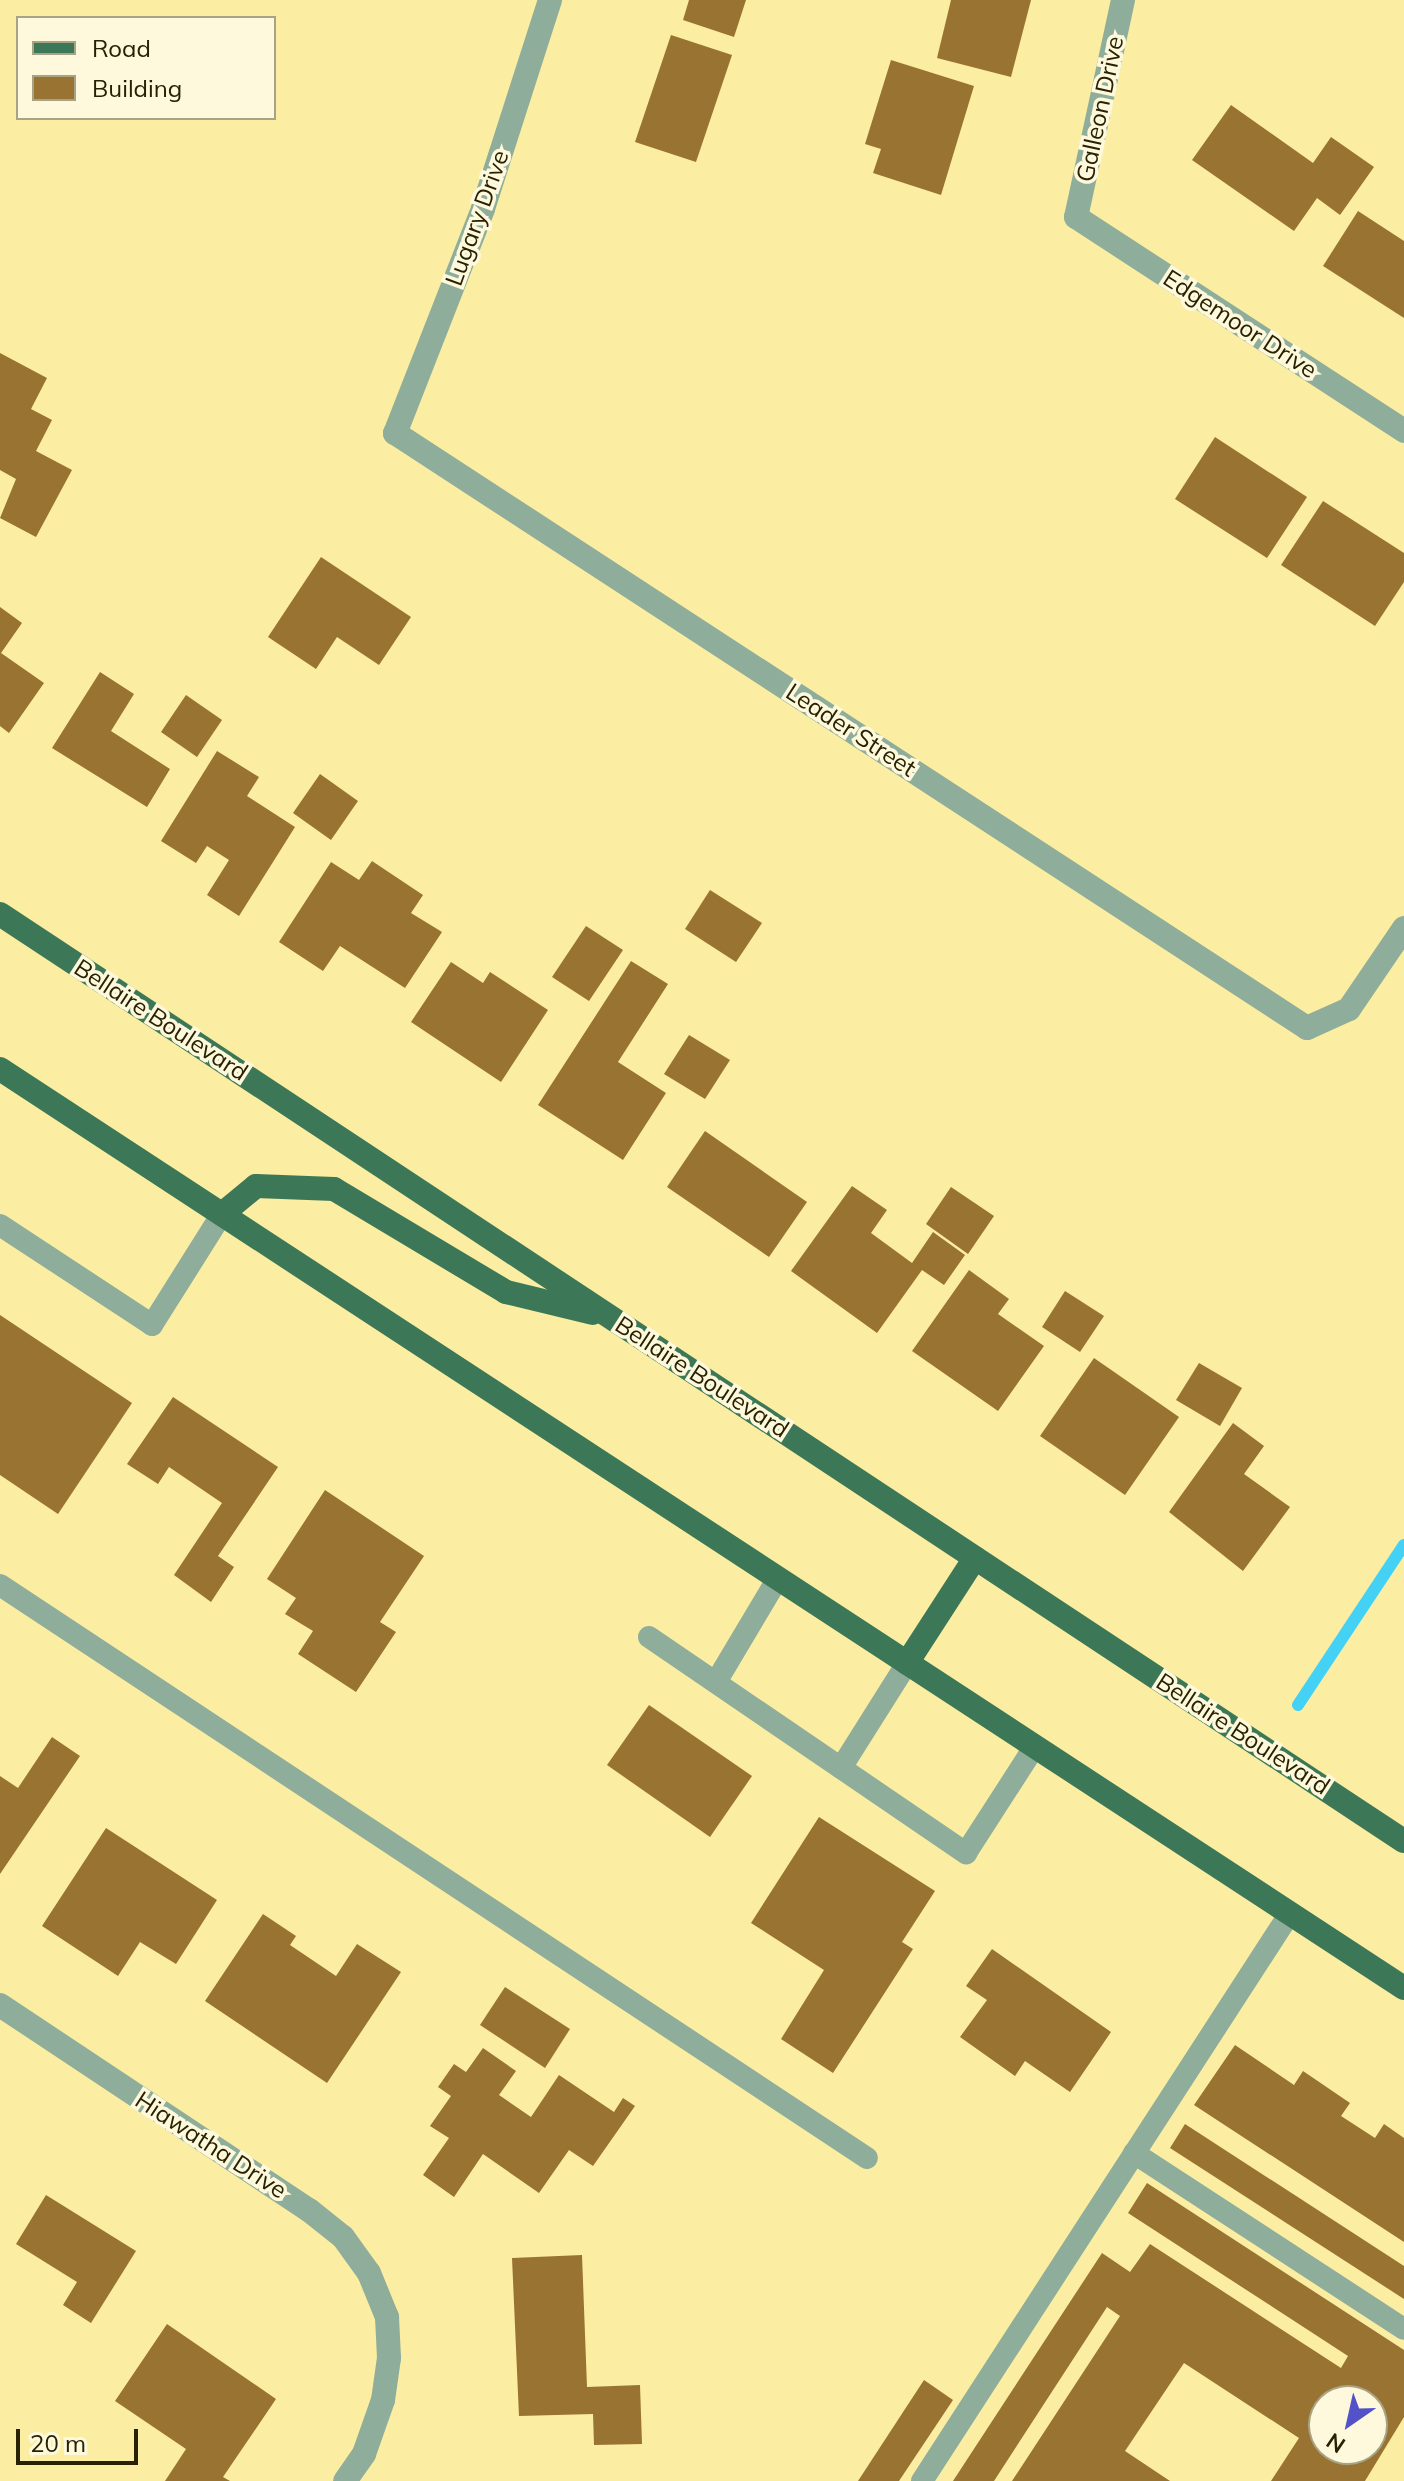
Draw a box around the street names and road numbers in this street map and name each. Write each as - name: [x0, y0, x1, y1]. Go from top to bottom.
- street label: Galleon Drive: [1070, 33, 1130, 185]
- street label: Lugary Drive: [439, 146, 515, 290]
- street label: Edgemoor Drive: [1158, 264, 1322, 384]
- street label: Leader Street: [781, 677, 921, 783]
- street label: Bellaire Boulevard: [69, 953, 253, 1087]
- street label: Bellaire Boulevard: [610, 1310, 794, 1444]
- street label: Bellaire Boulevard: [1151, 1667, 1335, 1801]
- street label: Hiawatha Drive: [130, 2085, 292, 2205]

